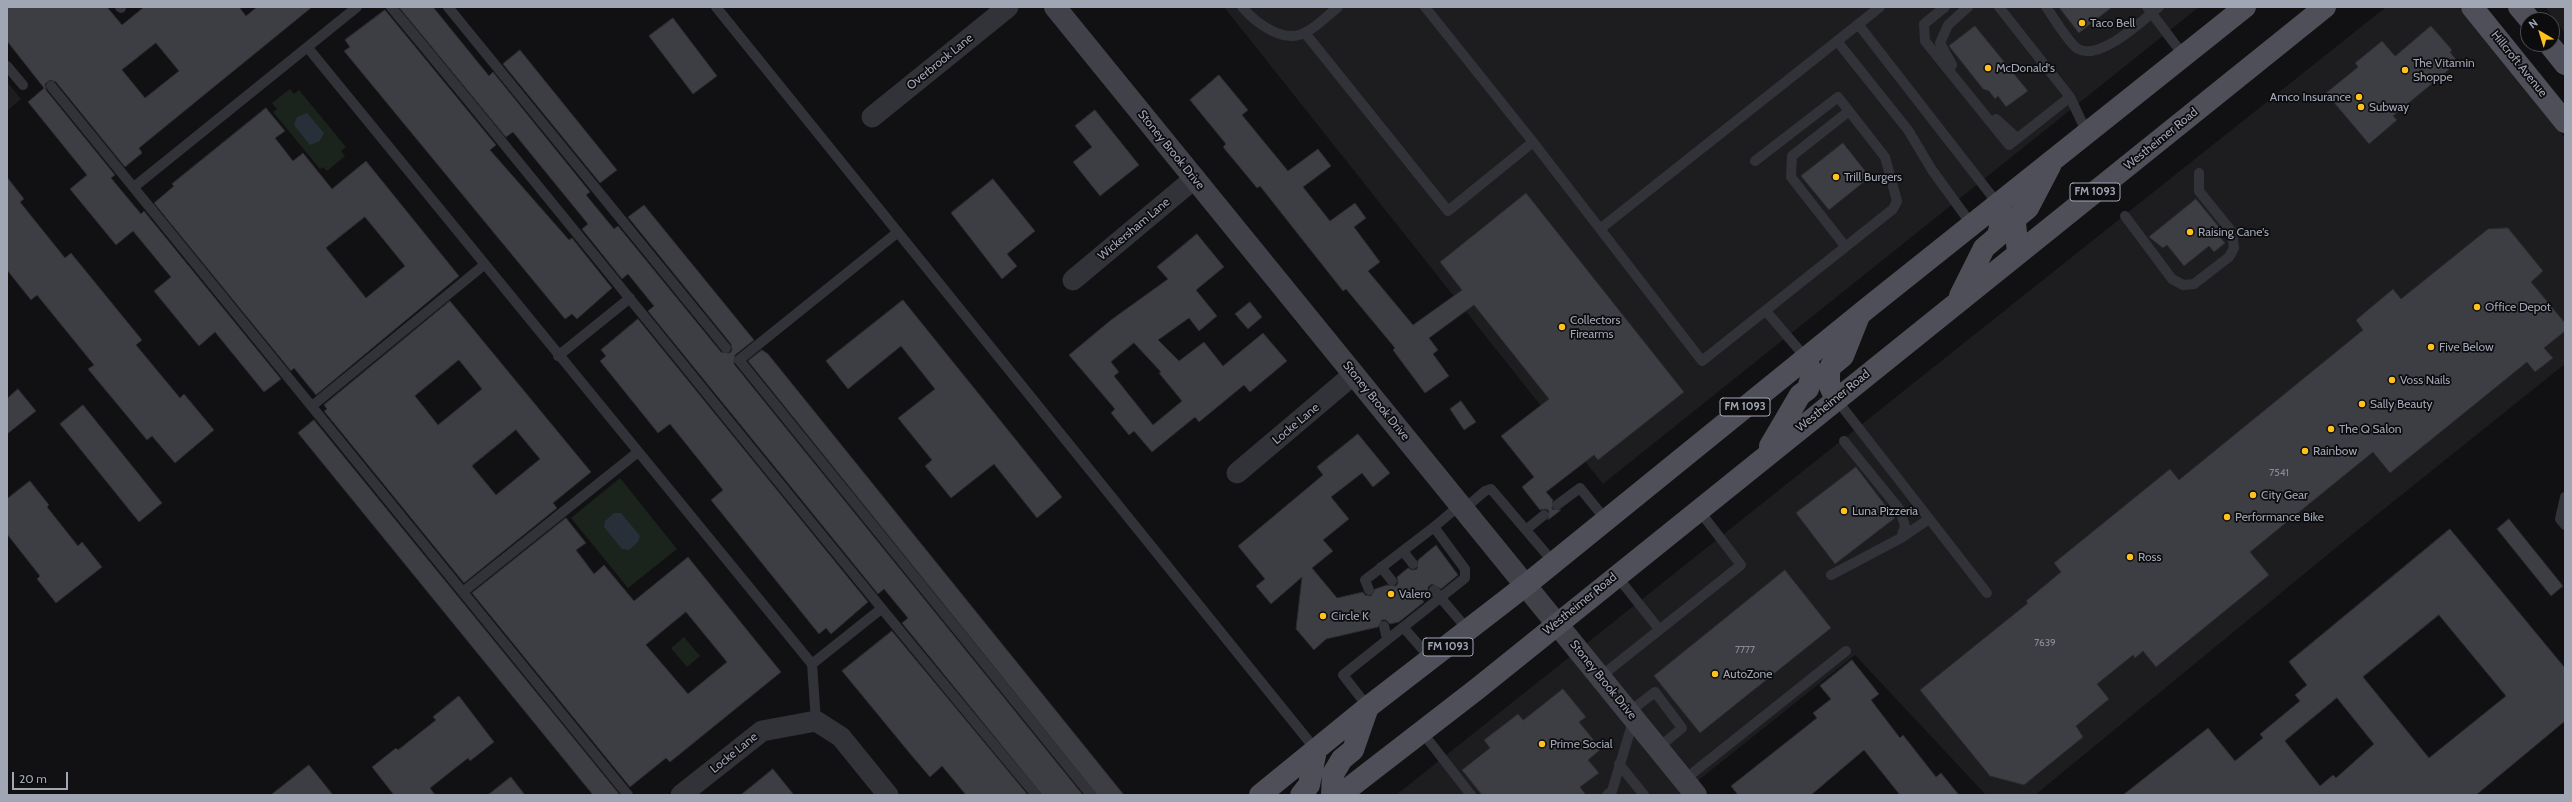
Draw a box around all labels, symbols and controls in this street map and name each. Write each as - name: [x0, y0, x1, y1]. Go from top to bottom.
- north arrow: [2520, 12, 2560, 52]
- text: N: [2526, 15, 2541, 31]
- place label: Taco Bell: [2090, 16, 2135, 30]
- marker: Taco Bell: [2077, 18, 2087, 28]
- street label: Hillcroft Avenue: [2488, 28, 2550, 100]
- street label: Overbrook Lane: [904, 31, 976, 93]
- place label: The Vitamin Shoppe: [2413, 56, 2475, 84]
- place label: McDonald's: [1996, 61, 2055, 75]
- marker: McDonald's: [1983, 63, 1993, 73]
- marker: The Vitamin Shoppe: [2400, 65, 2410, 75]
- place label: Amco Insurance: [2270, 90, 2351, 104]
- marker: Amco Insurance: [2354, 92, 2364, 102]
- place label: Subway: [2369, 100, 2409, 114]
- marker: Subway: [2356, 102, 2366, 112]
- street label: Westheimer Road: [2121, 105, 2201, 173]
- street label: Stoney Brook Drive: [1135, 107, 1207, 193]
- place label: Trill Burgers: [1844, 170, 1902, 184]
- marker: Trill Burgers: [1831, 172, 1841, 182]
- road number: FM 1093: [2070, 183, 2120, 201]
- street label: Wickersham Lane: [1095, 195, 1173, 263]
- place label: Raising Cane's: [2198, 225, 2269, 239]
- marker: Raising Cane's: [2185, 227, 2195, 237]
- place label: Office Depot: [2485, 300, 2551, 314]
- marker: Office Depot: [2472, 302, 2482, 312]
- place label: Collectors Firearms: [1570, 313, 1620, 341]
- marker: Collectors Firearms: [1557, 322, 1567, 332]
- place label: Five Below: [2439, 340, 2494, 354]
- marker: Five Below: [2426, 342, 2436, 352]
- street label: Stoney Brook Drive: [1340, 358, 1412, 444]
- street label: Westheimer Road: [1793, 367, 1873, 435]
- place label: Voss Nails: [2400, 373, 2450, 387]
- marker: Voss Nails: [2387, 375, 2397, 385]
- place label: Sally Beauty: [2370, 397, 2433, 411]
- road number: FM 1093: [1720, 398, 1770, 416]
- marker: Sally Beauty: [2357, 399, 2367, 409]
- street label: Locke Lane: [1270, 400, 1322, 448]
- place label: The Q Salon: [2339, 422, 2401, 436]
- marker: The Q Salon: [2326, 424, 2336, 434]
- place label: Rainbow: [2313, 444, 2357, 458]
- marker: Rainbow: [2300, 446, 2310, 456]
- house number: 7541: [2269, 467, 2289, 479]
- place label: City Gear: [2261, 488, 2308, 502]
- marker: City Gear: [2248, 490, 2258, 500]
- place label: Luna Pizzeria: [1852, 504, 1918, 518]
- marker: Luna Pizzeria: [1839, 506, 1849, 516]
- place label: Performance Bike: [2235, 510, 2324, 524]
- marker: Performance Bike: [2222, 512, 2232, 522]
- place label: Ross: [2138, 550, 2162, 564]
- marker: Ross: [2125, 552, 2135, 562]
- street label: Westheimer Road: [1540, 570, 1620, 638]
- place label: Valero: [1399, 587, 1431, 601]
- marker: Valero: [1386, 589, 1396, 599]
- place label: Circle K: [1331, 609, 1369, 623]
- marker: Circle K: [1318, 611, 1328, 621]
- street label: Stoney Brook Drive: [1567, 637, 1639, 723]
- house number: 7639: [2034, 637, 2056, 649]
- road number: FM 1093: [1423, 638, 1473, 656]
- house number: 7777: [1735, 644, 1755, 656]
- place label: AutoZone: [1723, 667, 1772, 681]
- marker: AutoZone: [1710, 669, 1720, 679]
- street label: Locke Lane: [708, 730, 760, 776]
- place label: Prime Social: [1550, 737, 1613, 751]
- marker: Prime Social: [1537, 739, 1547, 749]
- scale bar: [14, 764, 70, 790]
- text: 20 m: [19, 771, 47, 786]

